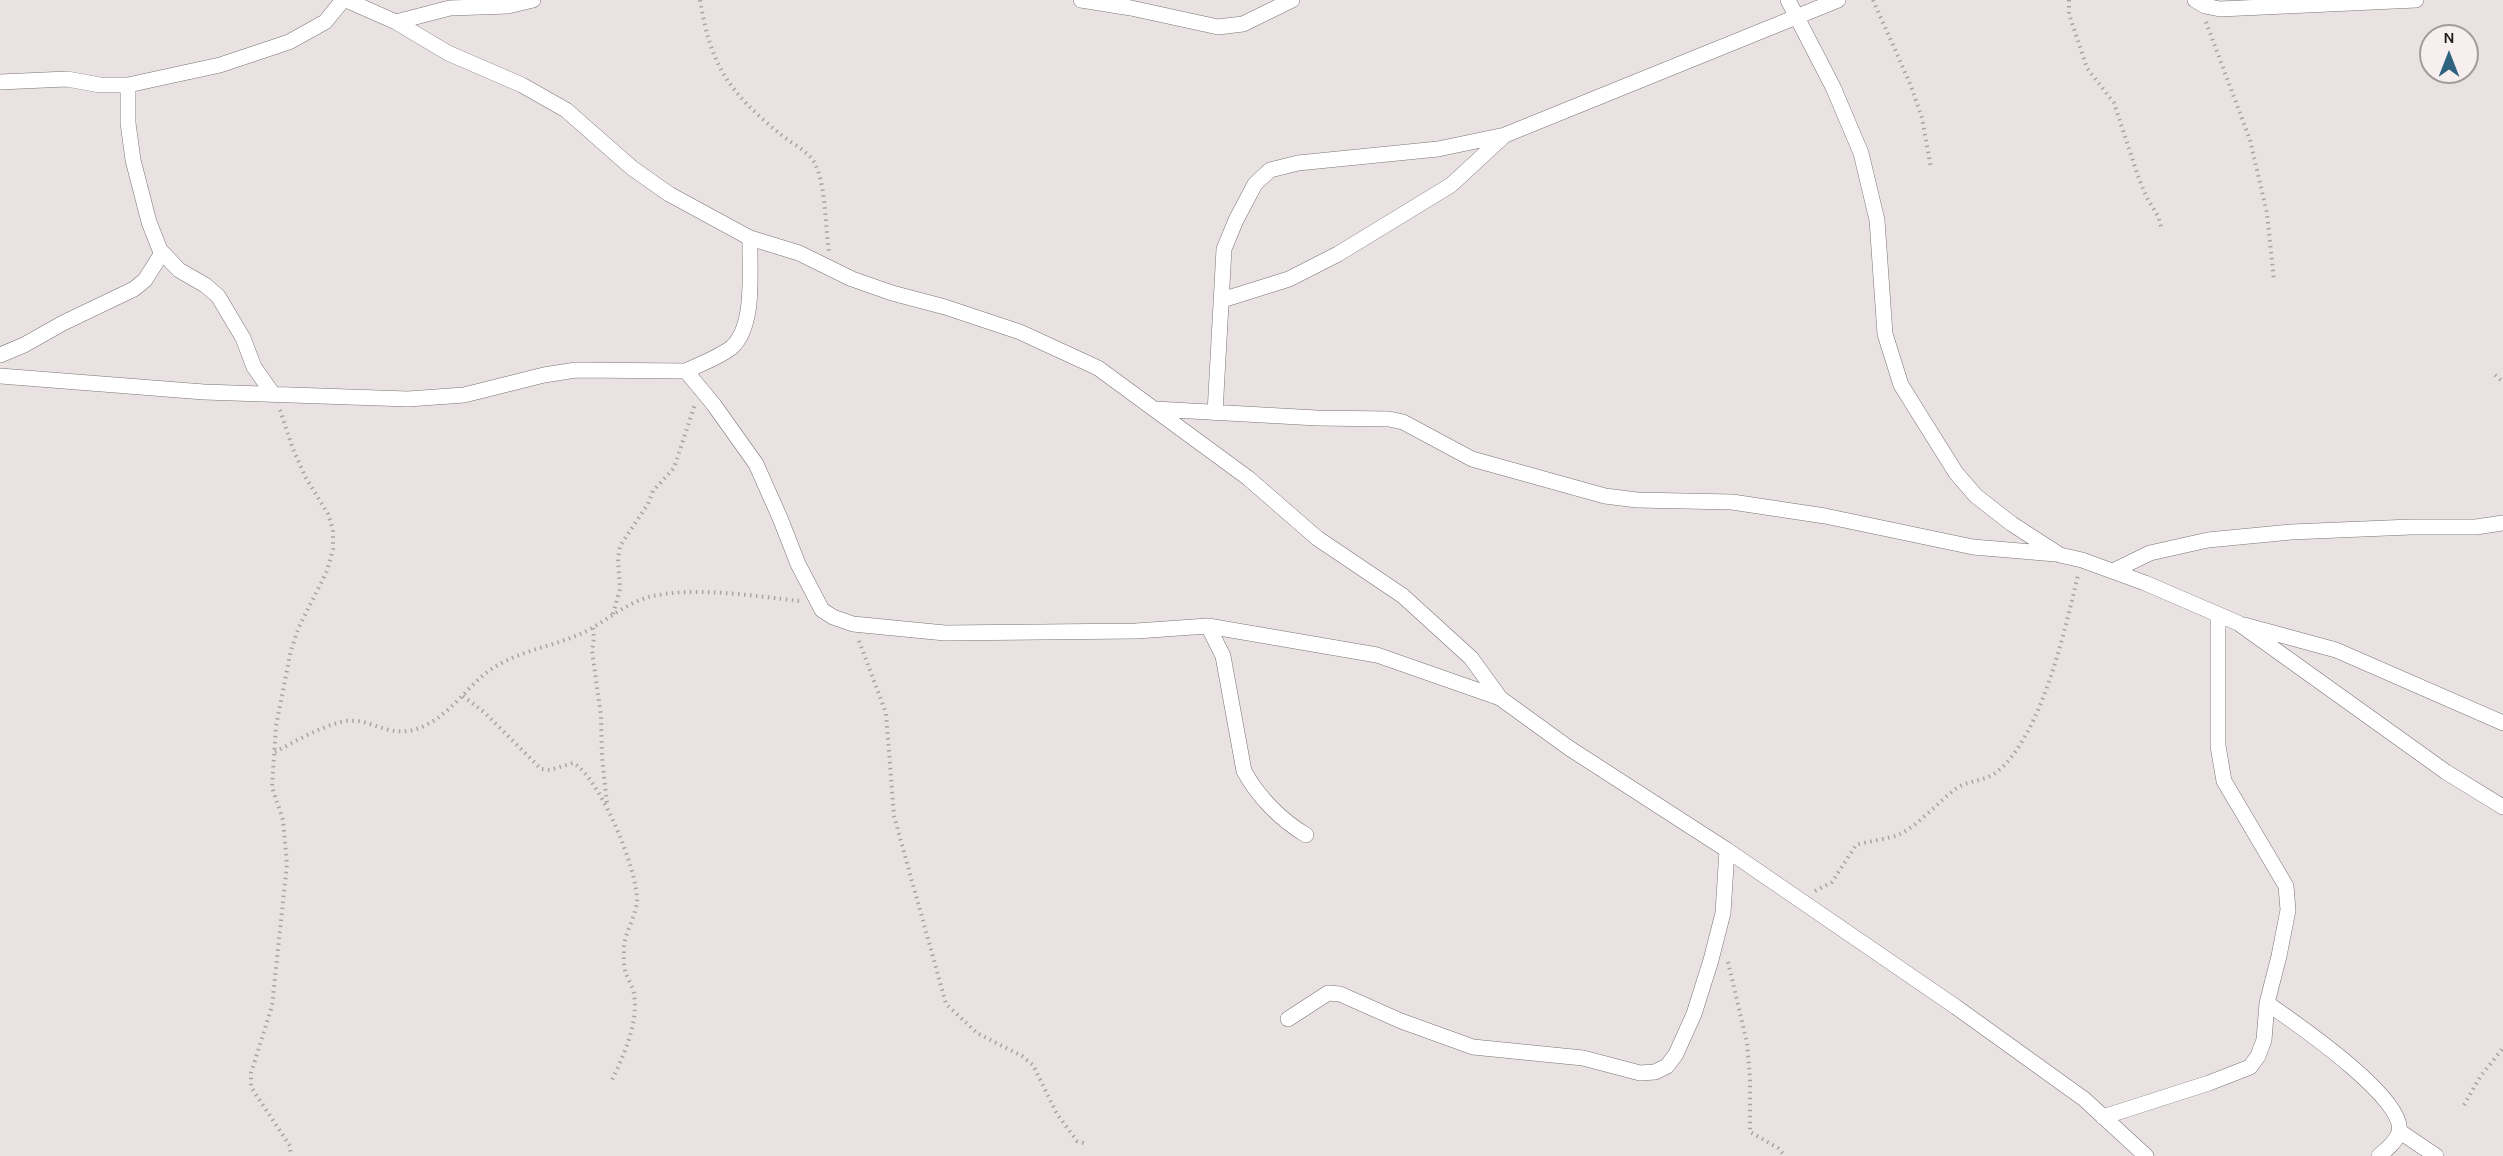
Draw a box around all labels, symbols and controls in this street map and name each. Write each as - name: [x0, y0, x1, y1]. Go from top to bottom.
- north arrow: [2419, 24, 2479, 84]
- text: N: [2443, 28, 2455, 47]

